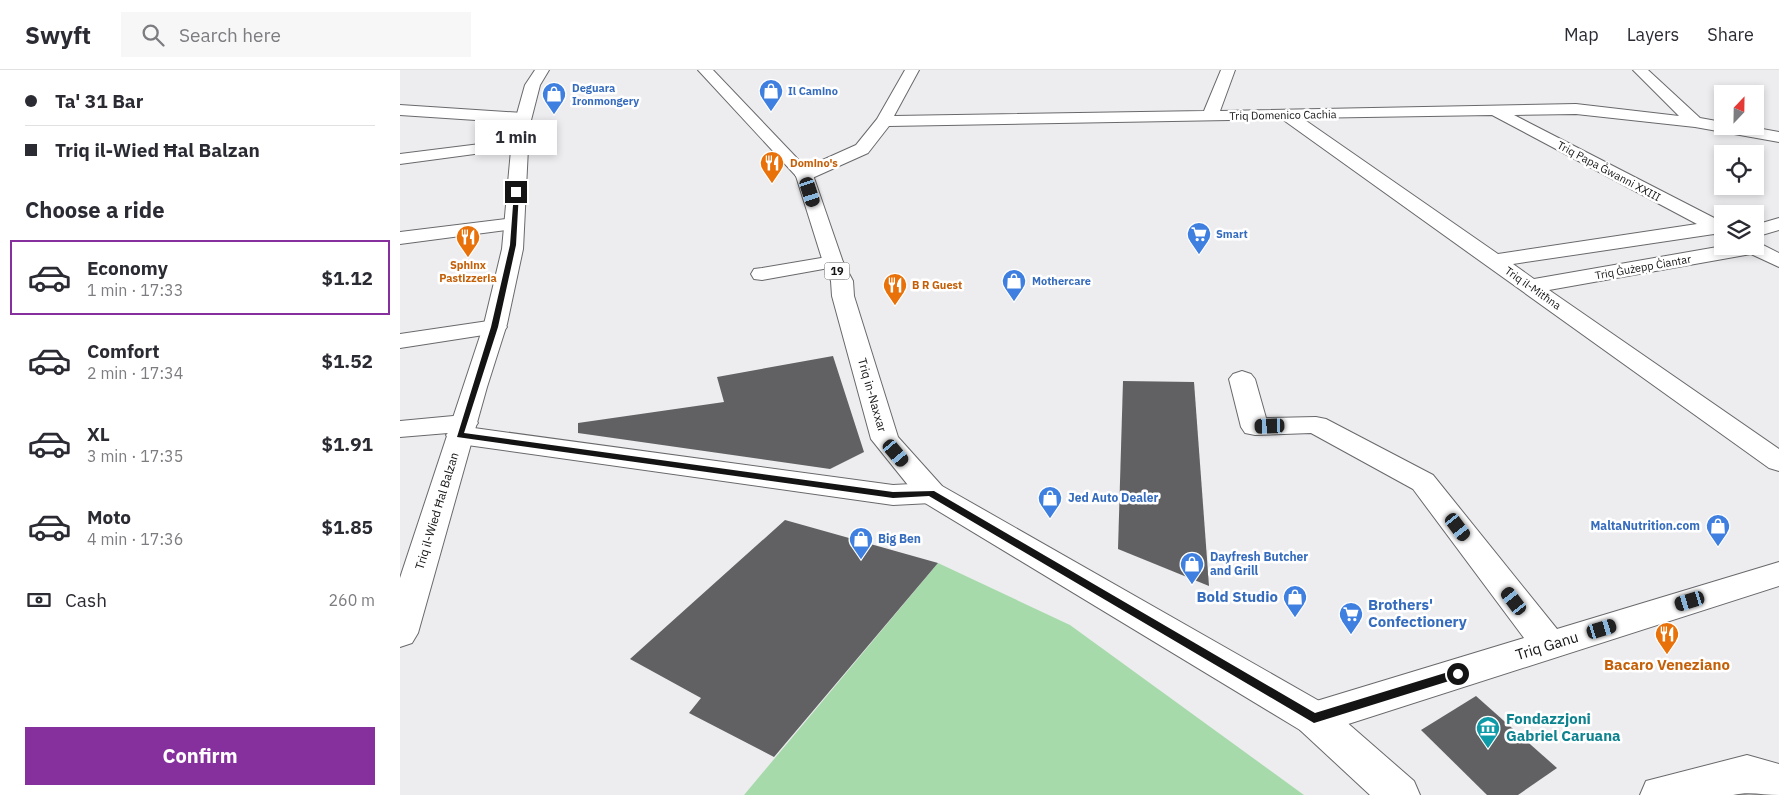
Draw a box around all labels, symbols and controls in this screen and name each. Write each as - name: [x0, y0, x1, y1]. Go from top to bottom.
- search box: [121, 12, 471, 57]
- text: Swyft: [25, 19, 91, 51]
- icon: search: [139, 21, 167, 49]
- text: Search here: [179, 23, 281, 47]
- text: Map: [1564, 23, 1599, 46]
- text: Layers: [1627, 23, 1679, 46]
- text: Share: [1707, 23, 1754, 46]
- shop icon: Il Camino: [758, 78, 784, 112]
- shop icon: Deguara Ironmongery: [541, 81, 567, 115]
- place label: Deguara Ironmongery: [572, 81, 639, 108]
- place label: Il Camino: [788, 84, 838, 98]
- north arrow: [1714, 85, 1764, 135]
- map controls: [1714, 85, 1764, 255]
- text: Ta' 31 Bar: [55, 89, 143, 113]
- street label: Triq Domenico Cachia: [1229, 107, 1337, 123]
- callout: 1 min: [475, 119, 557, 154]
- text: 1 min: [495, 127, 537, 147]
- text: Triq il-Wied Ħal Balzan: [55, 138, 260, 162]
- street label: Triq Papa Ġwanni XXIII: [1555, 138, 1663, 204]
- button: locate: [1714, 145, 1764, 195]
- restaurant icon: Domino's: [759, 150, 785, 184]
- place label: Domino's: [790, 156, 838, 170]
- car: [798, 175, 821, 209]
- route end: [505, 181, 527, 203]
- text: Choose a ride: [25, 195, 165, 224]
- button: layers: [1714, 205, 1764, 255]
- supermarket icon: Smart: [1186, 221, 1212, 255]
- restaurant icon: Sphinx Pastizzeria: [455, 224, 481, 258]
- place label: Smart: [1216, 227, 1248, 241]
- street label: Triq Ġużepp Ċiantar: [1594, 252, 1692, 282]
- icon: car: [27, 255, 72, 300]
- text: Economy: [87, 256, 168, 280]
- place label: Sphinx Pastizzeria: [439, 258, 497, 285]
- road number: 19: [824, 262, 850, 280]
- street label: Triq il-Mitħna: [1502, 263, 1564, 313]
- text: $1.12: [321, 266, 373, 290]
- shop icon: Mothercare: [1001, 268, 1027, 302]
- restaurant icon: B R Guest: [882, 272, 908, 306]
- place label: Mothercare: [1032, 274, 1091, 288]
- place label: B R Guest: [912, 278, 962, 292]
- text: 1 min · 17:33: [87, 280, 183, 300]
- icon: car: [27, 338, 72, 383]
- text: Comfort: [87, 339, 160, 363]
- text: $1.52: [321, 349, 373, 373]
- street label: Triq in-Naxxar: [855, 356, 890, 434]
- text: 2 min · 17:34: [87, 363, 183, 383]
- car: [1254, 418, 1285, 434]
- icon: car: [27, 421, 72, 466]
- text: XL: [87, 422, 110, 446]
- text: $1.91: [321, 432, 373, 456]
- car: [880, 437, 911, 469]
- text: 3 min · 17:35: [87, 446, 183, 466]
- street label: Triq il-Wied Ħal Balzan: [412, 450, 461, 571]
- shop icon: Jed Auto Dealer: [1037, 485, 1063, 519]
- place label: Jed Auto Dealer: [1068, 490, 1158, 505]
- icon: car: [27, 504, 72, 549]
- text: Moto: [87, 505, 131, 529]
- car: [1442, 511, 1473, 543]
- shop icon: MaltaNutrition.com: [1705, 513, 1731, 547]
- text: $1.85: [321, 515, 373, 539]
- place label: MaltaNutrition.com: [1590, 518, 1700, 533]
- shop icon: Big Ben: [848, 526, 874, 560]
- text: 4 min · 17:36: [87, 529, 183, 549]
- place label: Big Ben: [878, 531, 921, 546]
- place label: Dayfresh Butcher and Grill: [1210, 549, 1308, 578]
- shop icon: Dayfresh Butcher and Grill: [1179, 551, 1205, 585]
- shop icon: Bold Studio: [1282, 584, 1308, 618]
- car: [1498, 585, 1529, 617]
- icon: cash: [25, 586, 53, 614]
- place label: Bold Studio: [1196, 587, 1278, 606]
- text: Cash: [65, 588, 107, 612]
- car: [1673, 589, 1706, 613]
- text: 260 m: [328, 590, 375, 610]
- place label: Brothers' Confectionery: [1368, 595, 1467, 631]
- supermarket icon: Brothers' Confectionery: [1338, 601, 1364, 635]
- car: [1585, 617, 1618, 641]
- restaurant icon: Bacaro Veneziano: [1654, 621, 1680, 655]
- street label: Triq Ganu: [1513, 627, 1581, 664]
- place label: Bacaro Veneziano: [1604, 655, 1730, 674]
- route start: [1447, 663, 1469, 685]
- place label: Fondazzjoni Gabriel Caruana: [1506, 709, 1621, 745]
- museum icon: Fondazzjoni Gabriel Caruana: [1475, 715, 1501, 749]
- button: Confirm: [25, 727, 375, 785]

